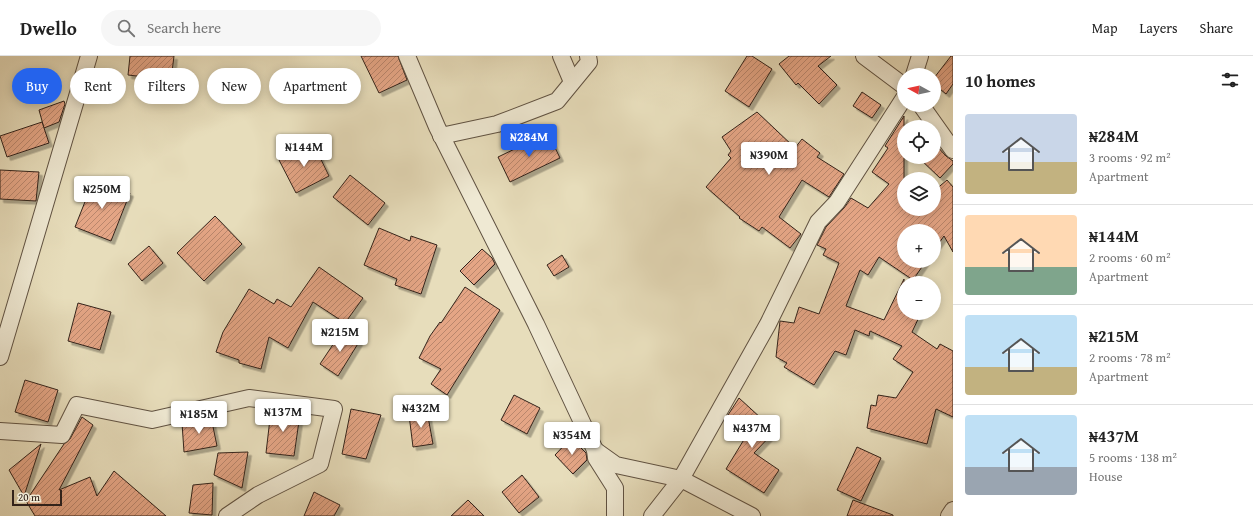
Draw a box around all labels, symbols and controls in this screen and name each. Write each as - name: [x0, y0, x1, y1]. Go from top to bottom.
- search box: [101, 10, 381, 46]
- text: Dwello: [20, 14, 77, 42]
- icon: search: [115, 17, 137, 39]
- text: Search here: [147, 17, 221, 38]
- text: Map: [1092, 18, 1118, 38]
- text: Layers: [1140, 18, 1178, 38]
- text: Share: [1200, 18, 1233, 38]
- chip: Buy: [12, 68, 62, 104]
- chip: Rent: [70, 68, 126, 104]
- chip: Filters: [134, 68, 199, 104]
- chip: New: [207, 68, 261, 104]
- chip: Apartment: [269, 68, 361, 104]
- north arrow: [897, 68, 941, 112]
- map controls: [897, 68, 941, 320]
- text: 10 homes: [965, 68, 1036, 93]
- icon: filters: [1219, 69, 1241, 91]
- button: locate: [897, 120, 941, 164]
- text: ₦284M: [1089, 123, 1139, 148]
- pin: ₦284M: [501, 124, 557, 158]
- text: ₦284M: [510, 127, 548, 146]
- icon: home: [997, 130, 1045, 178]
- pin: ₦144M: [276, 134, 332, 168]
- text: ₦144M: [285, 137, 323, 156]
- pin: ₦390M: [741, 142, 797, 176]
- text: ₦390M: [750, 145, 788, 164]
- text: 3 rooms · 92 m²: [1089, 148, 1171, 167]
- text: Apartment: [1089, 167, 1149, 186]
- button: layers: [897, 172, 941, 216]
- pin: ₦250M: [74, 176, 130, 210]
- text: ₦250M: [83, 179, 121, 198]
- text: ₦144M: [1089, 223, 1139, 248]
- button: +: [897, 224, 941, 268]
- icon: home: [997, 231, 1045, 279]
- text: 2 rooms · 60 m²: [1089, 248, 1171, 267]
- text: Apartment: [1089, 267, 1149, 286]
- button: −: [897, 276, 941, 320]
- pin: ₦215M: [312, 319, 368, 353]
- text: ₦215M: [321, 322, 359, 341]
- text: ₦215M: [1089, 323, 1139, 348]
- icon: home: [997, 331, 1045, 379]
- text: 2 rooms · 78 m²: [1089, 348, 1171, 367]
- text: Apartment: [1089, 367, 1149, 386]
- pin: ₦432M: [393, 395, 449, 429]
- text: ₦432M: [402, 398, 440, 417]
- pin: ₦137M: [255, 399, 311, 433]
- pin: ₦185M: [171, 401, 227, 435]
- text: ₦137M: [264, 402, 302, 421]
- text: ₦185M: [180, 404, 218, 423]
- pin: ₦437M: [724, 415, 780, 449]
- text: ₦437M: [733, 418, 771, 437]
- pin: ₦354M: [544, 422, 600, 456]
- text: ₦437M: [1089, 423, 1139, 448]
- text: ₦354M: [553, 425, 591, 444]
- icon: home: [997, 431, 1045, 479]
- text: 5 rooms · 138 m²: [1089, 448, 1177, 467]
- text: House: [1089, 467, 1123, 486]
- scale bar: [12, 488, 62, 507]
- text: 20 m: [18, 489, 40, 505]

